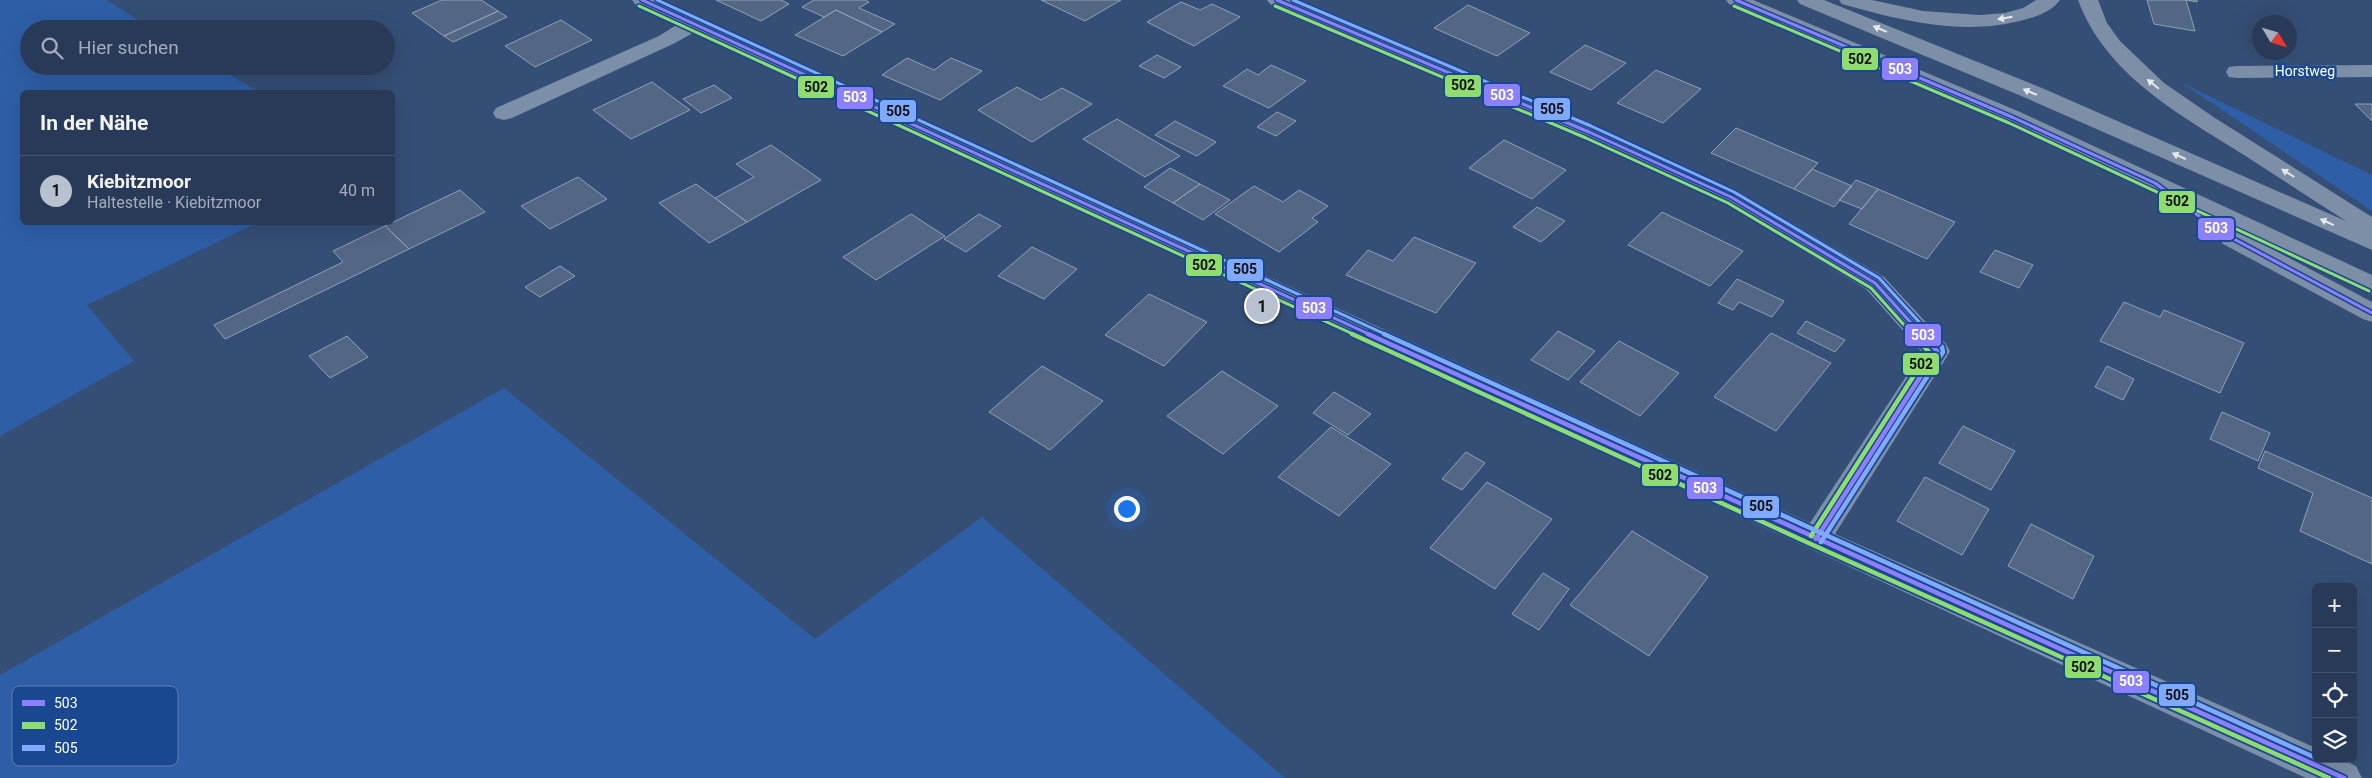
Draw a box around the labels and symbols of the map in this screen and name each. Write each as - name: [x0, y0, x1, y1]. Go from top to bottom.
- one-way arrow: [1997, 14, 2013, 22]
- north arrow: [2252, 15, 2297, 60]
- one-way arrow: [1872, 25, 1887, 33]
- line badge: 502: [1841, 47, 1879, 71]
- text: 502: [1848, 51, 1872, 67]
- line badge: 503: [1881, 57, 1919, 81]
- text: 503: [1888, 61, 1912, 77]
- street label: Horstweg: [2275, 63, 2335, 79]
- line badge: 502: [1444, 74, 1482, 98]
- line badge: 502: [797, 75, 835, 99]
- text: 502: [1451, 77, 1475, 93]
- one-way arrow: [2147, 78, 2160, 89]
- text: 502: [804, 79, 828, 95]
- line badge: 503: [1483, 83, 1521, 107]
- line badge: 503: [836, 86, 874, 110]
- text: 503: [1490, 87, 1514, 103]
- one-way arrow: [2023, 87, 2037, 95]
- text: 503: [843, 89, 867, 105]
- line badge: 505: [1533, 97, 1571, 121]
- line badge: 505: [879, 99, 917, 123]
- text: 505: [1540, 101, 1564, 117]
- text: 505: [886, 103, 910, 119]
- one-way arrow: [2172, 152, 2186, 160]
- one-way arrow: [2281, 169, 2295, 178]
- line badge: 502: [2158, 190, 2196, 214]
- text: 502: [2165, 193, 2189, 209]
- line badge: 503: [2197, 217, 2235, 241]
- one-way arrow: [2320, 217, 2334, 225]
- text: 503: [2204, 220, 2228, 236]
- line badge: 502: [1185, 253, 1223, 277]
- text: 502: [1192, 257, 1216, 273]
- line badge: 505: [1226, 258, 1264, 282]
- text: 505: [1233, 261, 1257, 277]
- pin: 1: [1246, 287, 1278, 325]
- line badge: 503: [1295, 296, 1333, 320]
- text: 503: [1302, 300, 1326, 316]
- line badge: 503: [1904, 323, 1942, 347]
- text: 503: [1911, 327, 1935, 343]
- line badge: 502: [1902, 352, 1940, 376]
- text: 502: [1909, 356, 1933, 372]
- line badge: 502: [1641, 463, 1679, 487]
- text: 502: [1648, 467, 1672, 483]
- line badge: 503: [1686, 476, 1724, 500]
- text: 503: [1693, 480, 1717, 496]
- line badge: 505: [1742, 495, 1780, 519]
- your location: [1114, 496, 1140, 522]
- text: 505: [1749, 498, 1773, 514]
- line badge: 502: [2064, 655, 2102, 679]
- text: 502: [2071, 659, 2095, 675]
- line badge: 503: [2112, 670, 2150, 694]
- text: 503: [2119, 673, 2143, 689]
- line badge: 505: [2158, 683, 2196, 707]
- legend: [12, 686, 178, 766]
- text: 505: [2165, 687, 2189, 703]
- text: 503: [54, 695, 78, 711]
- text: 502: [54, 717, 78, 733]
- text: 505: [54, 740, 78, 756]

